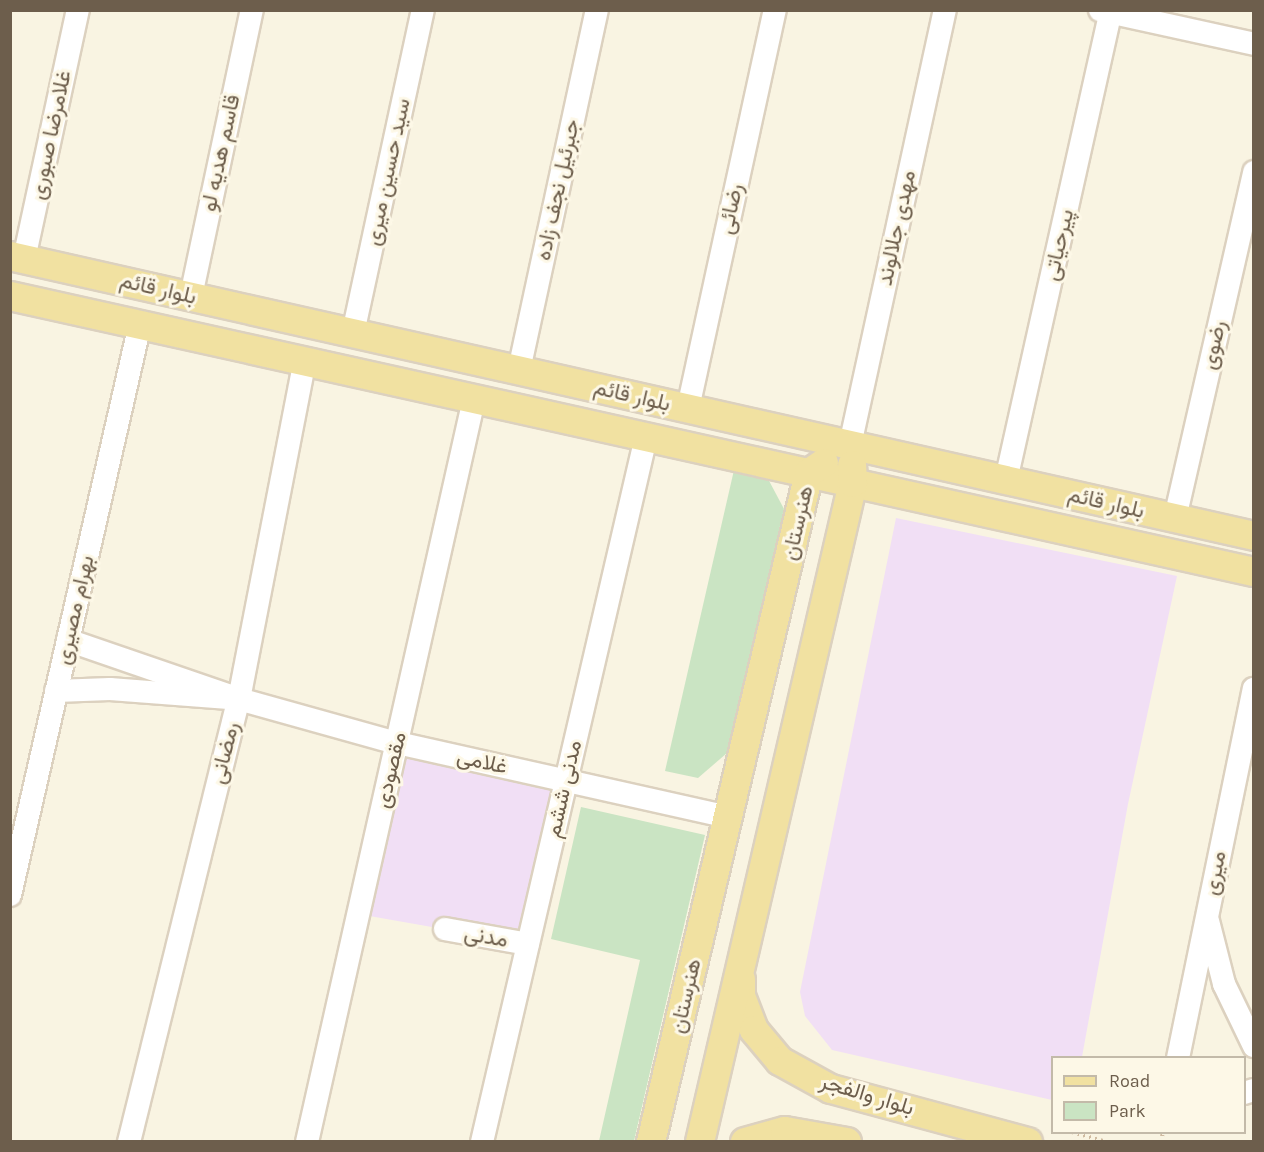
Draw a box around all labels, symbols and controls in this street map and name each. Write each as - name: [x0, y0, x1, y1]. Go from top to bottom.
- street label: غلامرضا صبوری: [24, 68, 78, 202]
- street label: قاسم هدیه لو: [196, 92, 246, 214]
- street label: سید حسین میری: [360, 96, 416, 248]
- street label: جبرئیل نجف زاده: [530, 117, 586, 263]
- street label: مهدی جلالوند: [872, 168, 922, 288]
- street label: رضائی: [713, 181, 749, 237]
- street label: پیرحیاتی: [1038, 207, 1080, 283]
- street label: بلوار قائم: [117, 267, 199, 311]
- street label: رضوی: [1196, 318, 1232, 372]
- street label: بلوار قائم: [591, 374, 673, 418]
- street label: بلوار قائم: [1065, 481, 1147, 525]
- street label: هنرستان: [777, 483, 819, 563]
- street label: بهرام مصیری: [50, 553, 100, 667]
- street label: رمضانی: [205, 719, 245, 787]
- street label: مقصودی: [369, 729, 413, 811]
- street label: مدنی ششم: [540, 738, 588, 840]
- street label: غلامی: [454, 743, 510, 781]
- street label: میری: [1197, 848, 1233, 898]
- street label: مدنی: [462, 920, 510, 954]
- street label: هنرستان: [665, 956, 707, 1036]
- legend: [1051, 1056, 1246, 1134]
- street label: بلوار والفجر: [817, 1068, 917, 1122]
- text: Road: [1109, 1070, 1150, 1092]
- text: Park: [1109, 1100, 1146, 1122]

